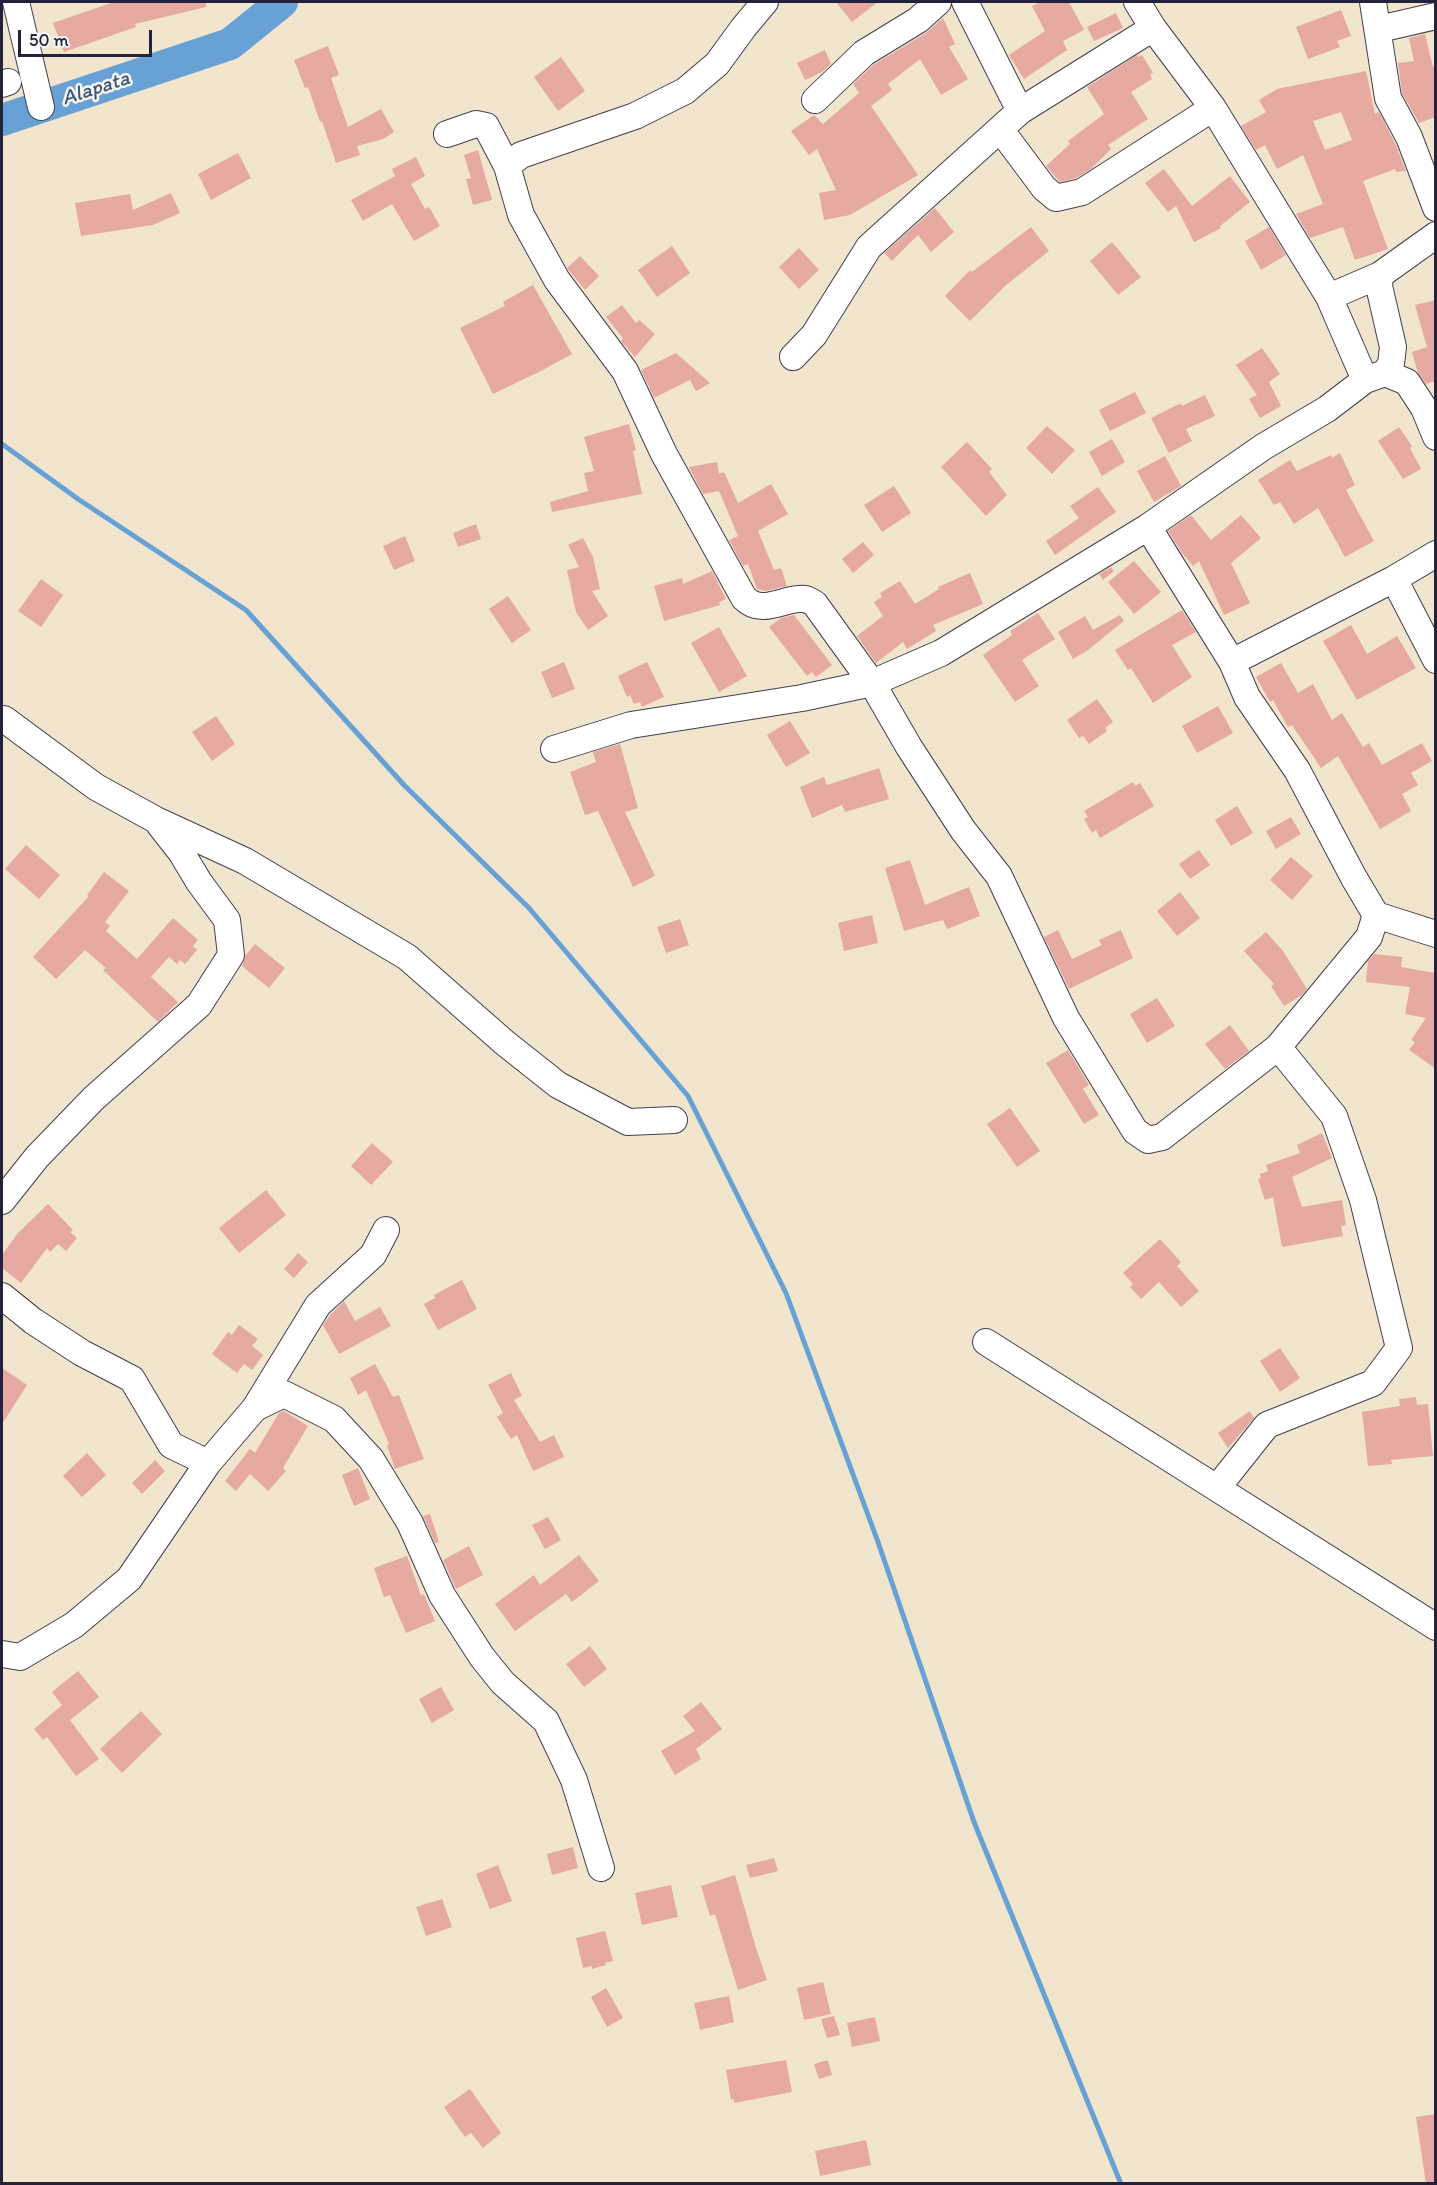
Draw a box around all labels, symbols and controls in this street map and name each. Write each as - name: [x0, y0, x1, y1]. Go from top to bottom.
- scale bar: [21, 18, 154, 56]
- text: 50 m: [29, 29, 69, 51]
- water label: Alapata: [59, 66, 133, 112]

